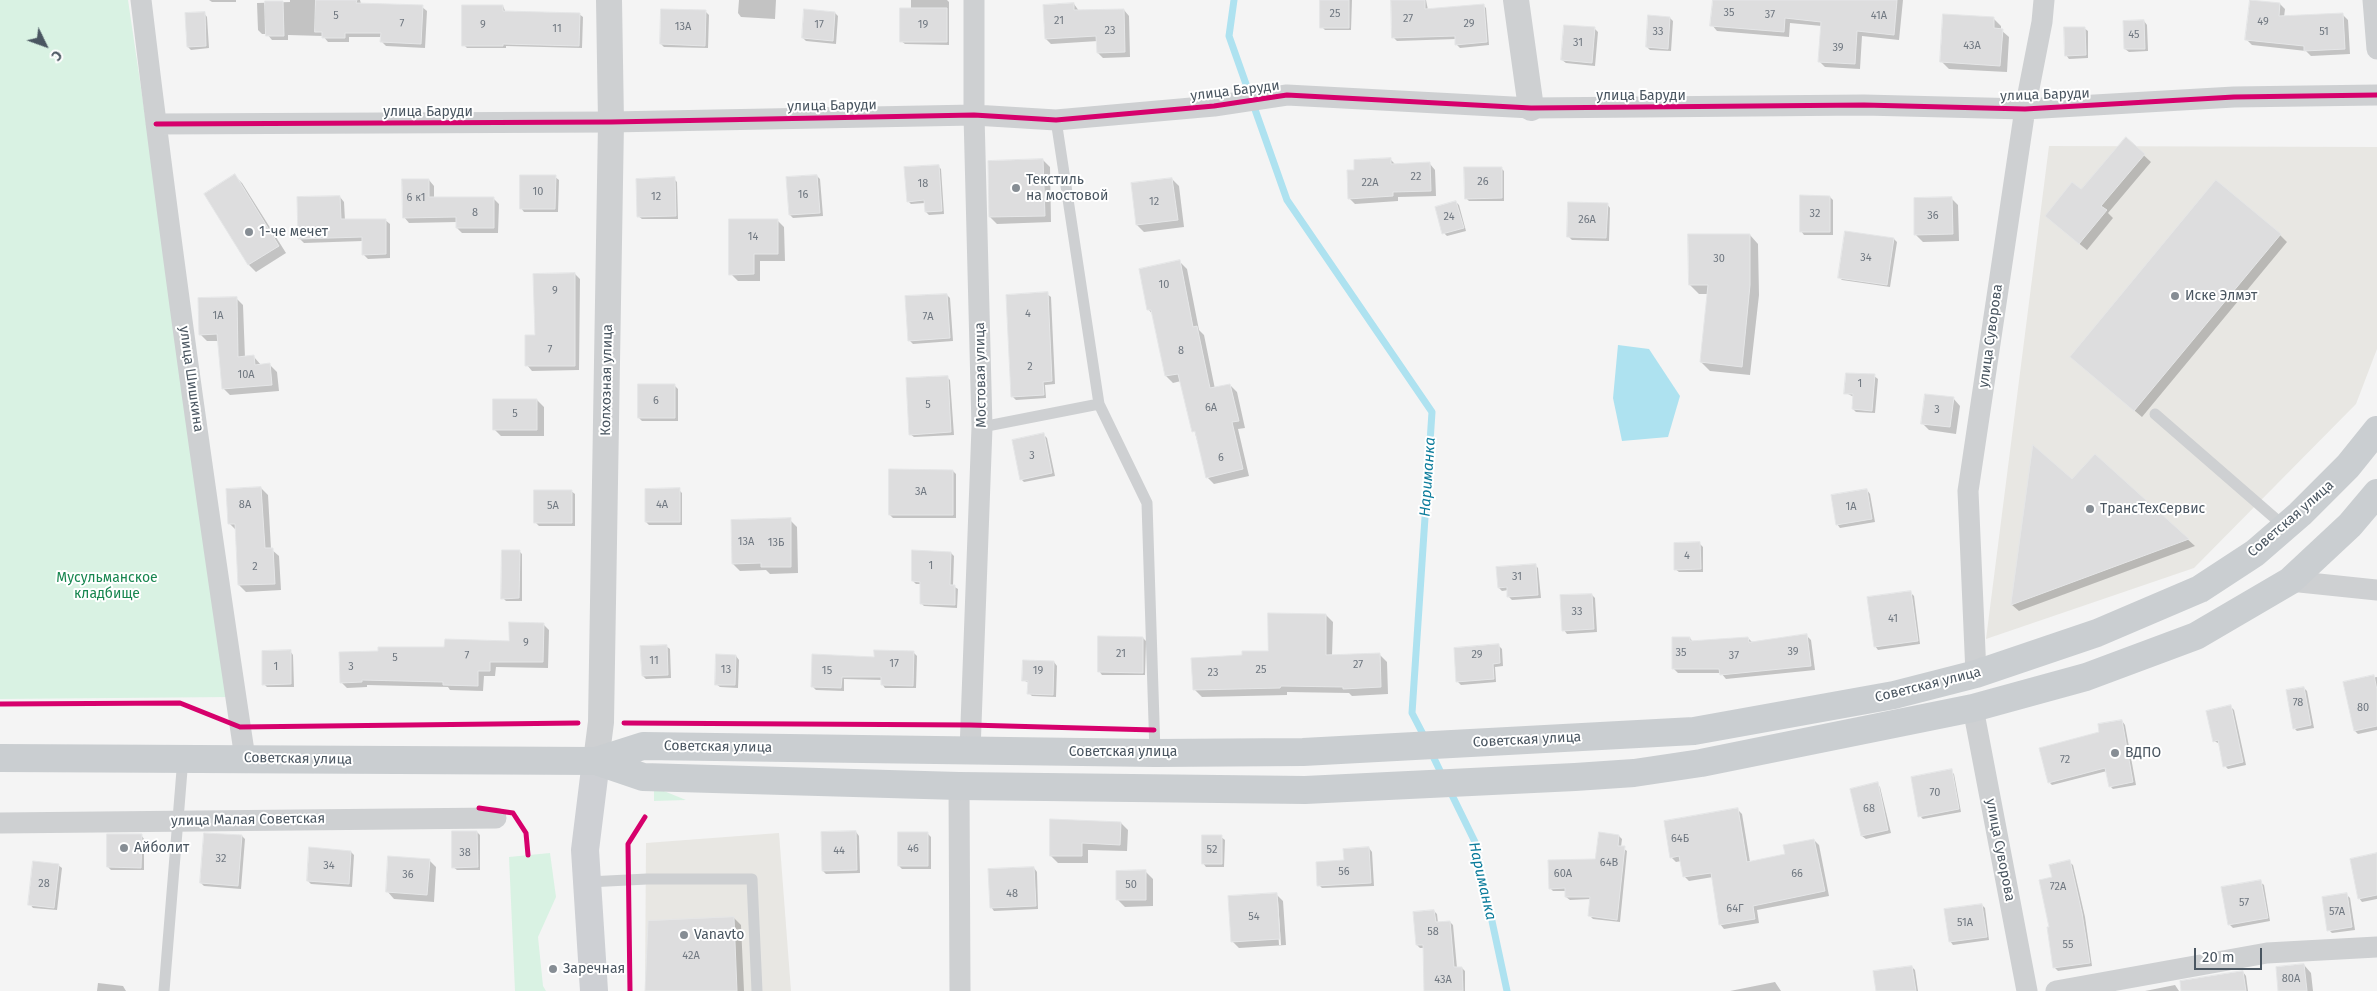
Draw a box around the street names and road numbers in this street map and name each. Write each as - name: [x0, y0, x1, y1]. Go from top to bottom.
- street label: улица Баруди: [1189, 77, 1281, 105]
- street label: улица Баруди: [2000, 85, 2090, 105]
- street label: улица Баруди: [1596, 88, 1686, 104]
- street label: улица Баруди: [787, 97, 877, 115]
- street label: улица Баруди: [383, 104, 473, 120]
- street label: улица Суворова: [1975, 283, 2007, 389]
- street label: Мостовая улица: [972, 322, 990, 428]
- street label: Колхозная улица: [598, 324, 616, 436]
- street label: улица Шишкина: [175, 325, 207, 433]
- street label: Советская улица: [2245, 477, 2337, 561]
- street label: Советская улица: [1873, 664, 1983, 706]
- street label: Советская улица: [1472, 729, 1582, 751]
- street label: Советская улица: [664, 738, 772, 756]
- street label: Советская улица: [1069, 744, 1177, 760]
- street label: Советская улица: [244, 750, 352, 768]
- street label: улица Суворова: [1982, 797, 2018, 903]
- street label: улица Малая Советская: [171, 810, 325, 830]

